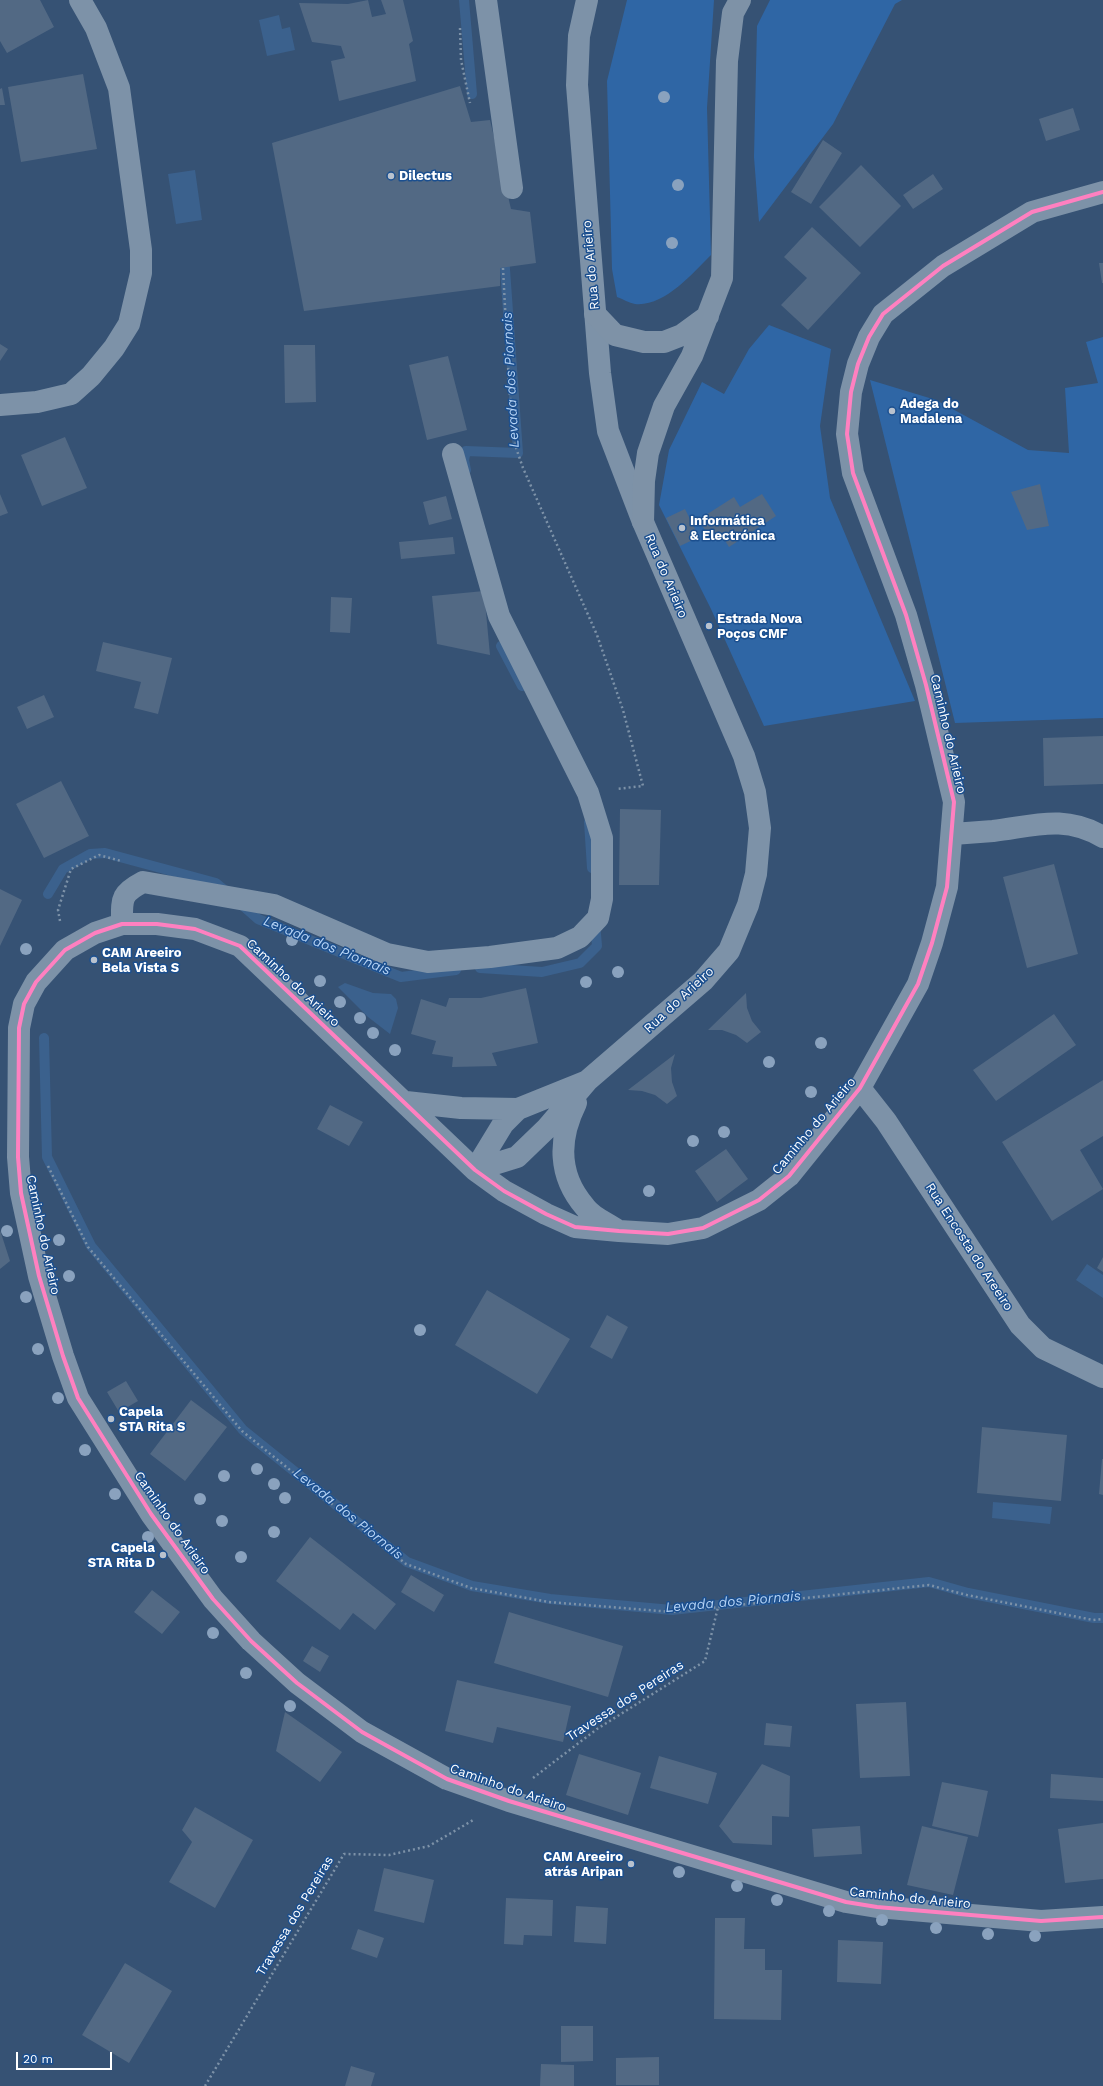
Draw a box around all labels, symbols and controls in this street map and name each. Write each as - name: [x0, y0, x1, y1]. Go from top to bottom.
- place label: Dilectus: [399, 168, 452, 184]
- marker: Dilectus: [386, 171, 396, 181]
- street label: Rua do Arieiro: [579, 220, 603, 310]
- water label: Levada dos Piornais: [499, 312, 523, 448]
- place label: Adega do Madalena: [900, 396, 962, 427]
- marker: Adega do Madalena: [887, 406, 897, 416]
- place label: Informática & Electrónica: [690, 513, 775, 544]
- marker: Informática & Electrónica: [677, 523, 687, 533]
- street label: Rua do Arieiro: [641, 532, 691, 620]
- place label: Estrada Nova Poços CMF: [717, 611, 802, 642]
- marker: Estrada Nova Poços CMF: [704, 621, 714, 631]
- street label: Caminho do Arieiro: [927, 673, 969, 795]
- water label: Levada dos Piornais: [261, 913, 393, 979]
- street label: Caminho do Arieiro: [243, 936, 343, 1030]
- place label: CAM Areeiro Bela Vista S: [102, 945, 182, 976]
- marker: CAM Areeiro Bela Vista S: [89, 955, 99, 965]
- street label: Rua do Arieiro: [641, 964, 717, 1036]
- street label: Caminho do Arieiro: [769, 1074, 859, 1178]
- street label: Caminho do Arieiro: [23, 1174, 63, 1296]
- street label: Rua Encosta do Areeiro: [922, 1180, 1016, 1314]
- place label: Capela STA Rita S: [119, 1404, 185, 1435]
- marker: Capela STA Rita S: [106, 1414, 116, 1424]
- water label: Levada dos Piornais: [290, 1465, 406, 1563]
- street label: Caminho do Arieiro: [131, 1469, 213, 1577]
- place label: Capela STA Rita D: [88, 1540, 155, 1571]
- marker: Capela STA Rita D: [158, 1550, 168, 1560]
- water label: Levada dos Piornais: [665, 1588, 801, 1616]
- street label: Travessa dos Pereiras: [563, 1657, 687, 1745]
- street label: Caminho do Arieiro: [448, 1761, 568, 1815]
- place label: CAM Areeiro atrás Aripan: [543, 1849, 623, 1880]
- street label: Travessa dos Pereiras: [253, 1853, 337, 1979]
- marker: CAM Areeiro atrás Aripan: [626, 1859, 636, 1869]
- street label: Caminho do Arieiro: [849, 1884, 971, 1912]
- scale bar: [18, 2044, 114, 2070]
- text: 20 m: [23, 2052, 53, 2066]

